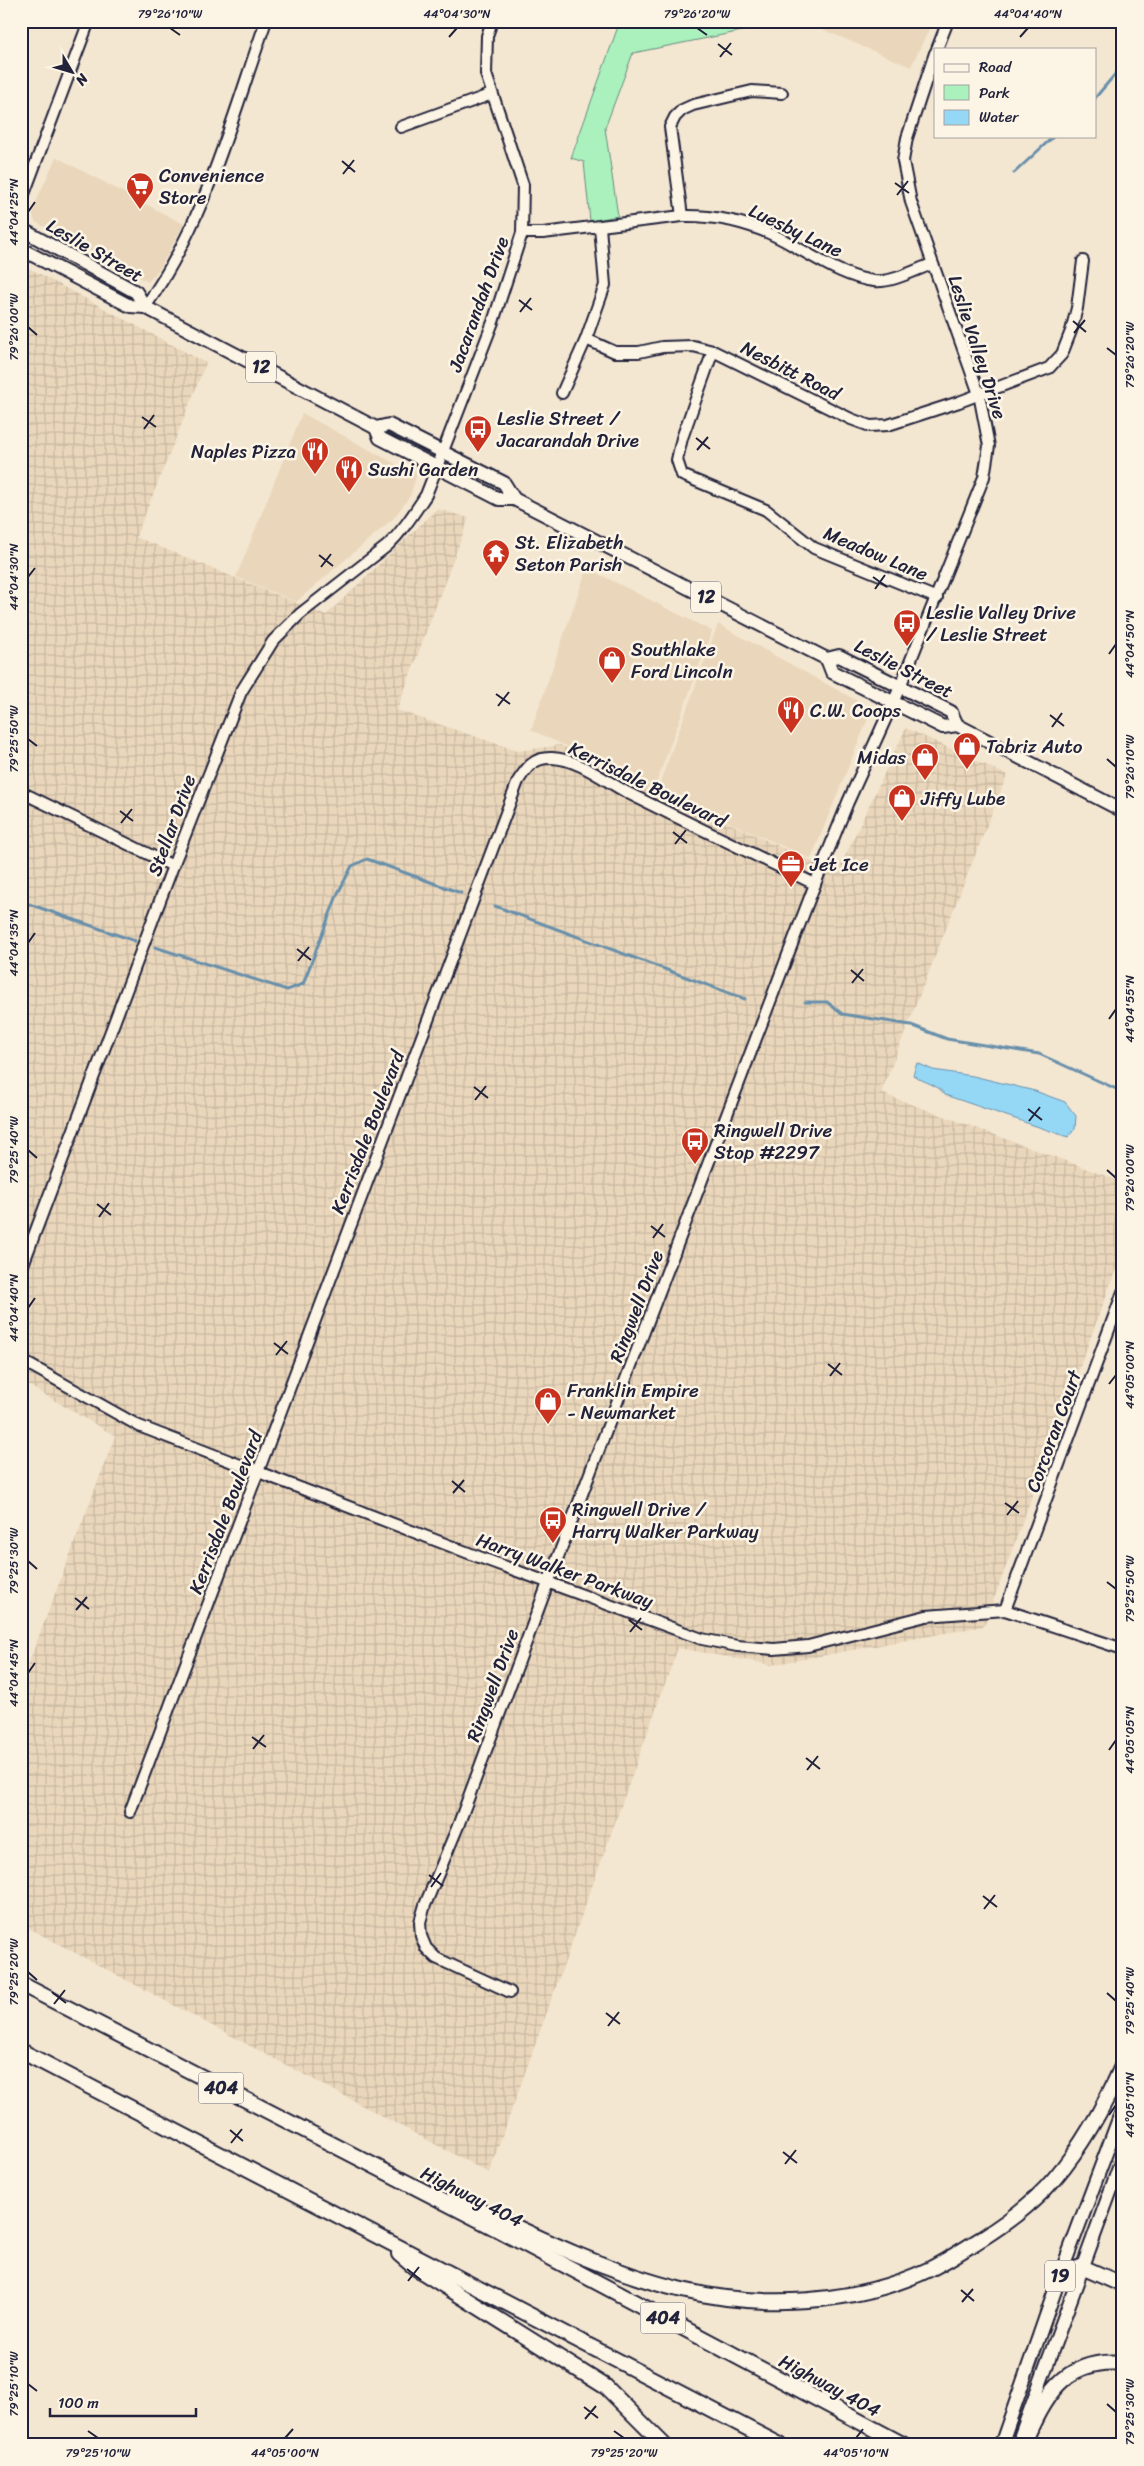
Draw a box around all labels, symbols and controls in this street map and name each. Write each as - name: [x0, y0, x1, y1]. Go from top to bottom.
- text: 79°26'10"W: [138, 3, 203, 25]
- text: 44°04'30"N: [423, 3, 491, 25]
- text: 79°26'20"W: [664, 3, 731, 25]
- text: 44°04'40"N: [994, 3, 1063, 25]
- north arrow: [48, 48, 98, 98]
- legend: [934, 48, 1096, 138]
- text: Road: [979, 54, 1012, 80]
- text: N: [69, 67, 95, 91]
- text: Park: [979, 80, 1010, 106]
- text: Water: [979, 104, 1019, 130]
- place label: Convenience Store: [159, 159, 264, 214]
- supermarket icon: Convenience Store: [125, 171, 155, 210]
- text: 44°04'25"N: [3, 178, 25, 246]
- street label: Luesby Lane: [743, 194, 849, 267]
- street label: Leslie Street: [40, 209, 149, 292]
- street label: Jacarandah Drive: [438, 232, 518, 377]
- street label: Leslie Valley Drive: [939, 271, 1016, 424]
- text: 79°26'00"W: [3, 293, 25, 360]
- text: 79°26'20"W: [1119, 321, 1141, 388]
- street label: Nesbitt Road: [735, 331, 848, 411]
- road number: 12: [246, 352, 276, 382]
- place label: Leslie Street / Jacarandah Drive: [496, 402, 639, 457]
- bus stop icon: Leslie Street / Jacarandah Drive: [463, 414, 493, 453]
- place label: Naples Pizza: [191, 435, 296, 468]
- restaurant icon: Naples Pizza: [300, 436, 330, 475]
- place label: Sushi Garden: [368, 453, 478, 486]
- restaurant icon: Sushi Garden: [334, 454, 364, 493]
- street label: Meadow Lane: [818, 517, 933, 590]
- place label: St. Elizabeth Seton Parish: [515, 526, 624, 581]
- temple icon: St. Elizabeth Seton Parish: [481, 538, 511, 577]
- text: 44°04'30"N: [3, 543, 25, 611]
- road number: 12: [691, 582, 721, 612]
- place label: Leslie Valley Drive / Leslie Street: [926, 596, 1076, 651]
- bus stop icon: Leslie Valley Drive / Leslie Street: [892, 608, 922, 647]
- text: 44°04'50"N: [1119, 609, 1141, 678]
- street label: Leslie Street: [848, 629, 959, 707]
- place label: Southlake Ford Lincoln: [631, 633, 733, 688]
- shop icon: Southlake Ford Lincoln: [597, 645, 627, 684]
- place label: C.W. Coops: [810, 694, 901, 727]
- restaurant icon: C.W. Coops: [776, 695, 806, 734]
- text: 79°25'50"W: [3, 705, 25, 773]
- place label: Tabriz Auto: [986, 730, 1083, 763]
- shop icon: Tabriz Auto: [952, 731, 982, 770]
- street label: Kerrisdale Boulevard: [563, 732, 734, 838]
- text: 79°26'10"W: [1119, 734, 1141, 799]
- place label: Midas: [857, 741, 906, 774]
- shop icon: Midas: [910, 742, 940, 781]
- street label: Stellar Drive: [138, 769, 205, 881]
- place label: Jiffy Lube: [920, 782, 1005, 815]
- shop icon: Jiffy Lube: [887, 783, 917, 822]
- place label: Jet Ice: [809, 848, 869, 881]
- office icon: Jet Ice: [776, 849, 806, 888]
- text: 44°04'35"N: [3, 909, 25, 976]
- text: 44°04'55"N: [1119, 974, 1141, 1043]
- street label: Kerrisdale Boulevard: [321, 1044, 415, 1219]
- place label: Ringwell Drive Stop #2297: [714, 1114, 833, 1169]
- text: 79°25'40"W: [3, 1116, 25, 1184]
- bus stop icon: Ringwell Drive Stop #2297: [680, 1126, 710, 1165]
- text: 79°26'00"W: [1119, 1144, 1141, 1211]
- street label: Ringwell Drive: [600, 1245, 673, 1367]
- text: 44°04'40"N: [3, 1273, 25, 1342]
- text: 44°05'00"N: [1119, 1340, 1141, 1409]
- street label: Corcoran Court: [1016, 1364, 1091, 1497]
- place label: Franklin Empire - Newmarket: [567, 1374, 699, 1429]
- shop icon: Franklin Empire - Newmarket: [533, 1386, 563, 1425]
- street label: Kerrisdale Boulevard: [179, 1424, 273, 1599]
- place label: Ringwell Drive / Harry Walker Parkway: [572, 1493, 759, 1548]
- bus stop icon: Ringwell Drive / Harry Walker Parkway: [538, 1505, 568, 1544]
- street label: Harry Walker Parkway: [472, 1523, 658, 1618]
- text: 79°25'30"W: [3, 1527, 25, 1594]
- text: 79°25'50"W: [1119, 1555, 1141, 1623]
- street label: Ringwell Drive: [457, 1624, 528, 1746]
- text: 44°04'45"N: [3, 1638, 25, 1707]
- text: 44°05'05"N: [1119, 1705, 1141, 1774]
- text: 79°25'20"W: [3, 1938, 25, 2005]
- text: 79°25'40"W: [1119, 1967, 1141, 2035]
- road number: 404: [198, 2072, 244, 2104]
- text: 44°05'10"N: [1119, 2072, 1141, 2138]
- street label: Highway 404: [415, 2156, 529, 2237]
- road number: 19: [1045, 2260, 1075, 2292]
- road number: 404: [640, 2302, 686, 2334]
- street label: Highway 404: [773, 2345, 887, 2426]
- text: 79°25'10"W: [3, 2351, 25, 2417]
- text: 79°25'30"W: [1119, 2378, 1141, 2445]
- scale bar: [50, 2386, 196, 2418]
- text: 100 m: [58, 2390, 99, 2416]
- text: 79°25'10"W: [65, 2442, 131, 2464]
- text: 44°05'00"N: [251, 2442, 320, 2464]
- text: 79°25'20"W: [591, 2442, 658, 2464]
- text: 44°05'10"N: [823, 2442, 889, 2464]

